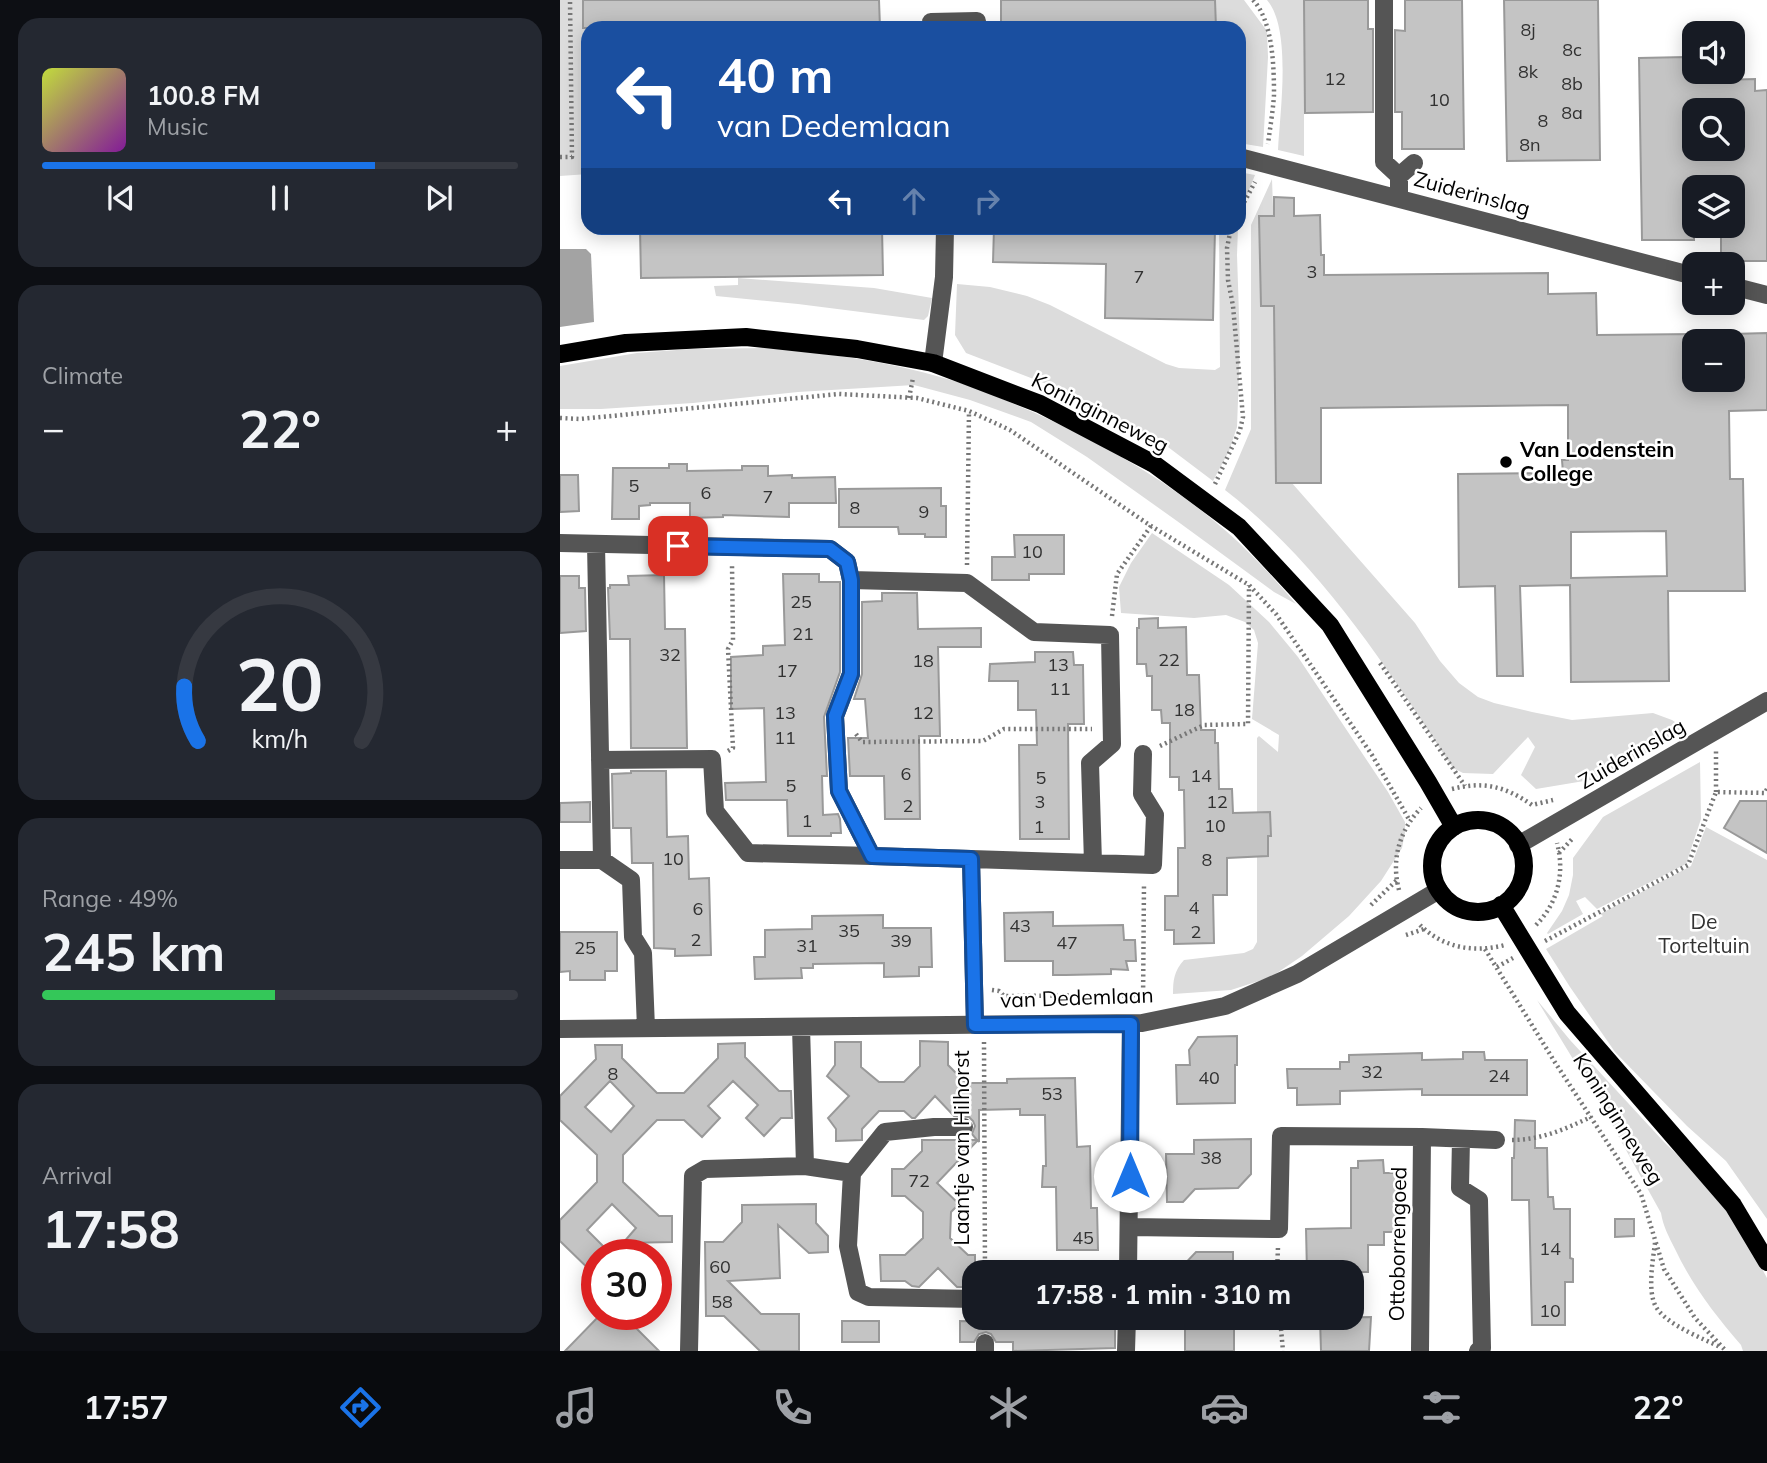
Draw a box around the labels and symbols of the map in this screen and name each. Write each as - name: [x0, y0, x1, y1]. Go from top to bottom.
- house number: 8j: [1520, 18, 1536, 41]
- house number: 8c: [1562, 38, 1582, 61]
- house number: 8k: [1518, 60, 1539, 83]
- house number: 12: [1324, 67, 1346, 90]
- house number: 8b: [1561, 72, 1583, 95]
- house number: 10: [1428, 88, 1450, 111]
- house number: 8a: [1561, 101, 1583, 124]
- house number: 8: [1538, 109, 1548, 132]
- house number: 8n: [1519, 133, 1541, 156]
- street label: Zuiderinslag: [1411, 165, 1533, 221]
- house number: 3: [1307, 260, 1317, 283]
- house number: 7: [1134, 265, 1144, 288]
- street label: Koninginneweg: [1028, 366, 1173, 458]
- place label: Van Lodenstein College: [1519, 436, 1675, 486]
- marker: Van Lodenstein College: [1498, 454, 1514, 470]
- house number: 5: [629, 474, 640, 497]
- house number: 6: [701, 481, 711, 504]
- house number: 7: [763, 485, 773, 508]
- house number: 8: [850, 496, 860, 519]
- house number: 9: [919, 500, 929, 523]
- pin: [648, 516, 708, 576]
- house number: 10: [1021, 540, 1043, 563]
- house number: 25: [790, 590, 812, 613]
- house number: 21: [792, 622, 814, 645]
- house number: 32: [659, 643, 681, 666]
- house number: 22: [1158, 648, 1180, 671]
- house number: 18: [912, 649, 934, 672]
- house number: 13: [1047, 653, 1069, 676]
- house number: 17: [776, 659, 798, 682]
- house number: 11: [1049, 677, 1071, 700]
- house number: 18: [1173, 698, 1195, 721]
- house number: 13: [774, 701, 796, 724]
- house number: 12: [912, 701, 934, 724]
- street label: Zuiderinslag: [1573, 712, 1690, 794]
- house number: 11: [774, 726, 796, 749]
- house number: 6: [901, 762, 911, 785]
- house number: 14: [1190, 764, 1212, 787]
- house number: 5: [1036, 766, 1047, 789]
- house number: 5: [786, 774, 797, 797]
- house number: 3: [1035, 790, 1045, 813]
- house number: 12: [1206, 790, 1228, 813]
- house number: 2: [903, 794, 913, 817]
- house number: 1: [802, 809, 812, 832]
- house number: 10: [1204, 814, 1226, 837]
- house number: 1: [1034, 815, 1044, 838]
- house number: 10: [662, 847, 684, 870]
- house number: 8: [1202, 848, 1212, 871]
- house number: 4: [1189, 896, 1200, 919]
- house number: 6: [693, 897, 703, 920]
- park label: De Torteltuin: [1658, 908, 1750, 958]
- house number: 43: [1009, 914, 1031, 937]
- house number: 35: [838, 919, 860, 942]
- house number: 2: [1191, 920, 1201, 943]
- house number: 2: [691, 928, 701, 951]
- house number: 39: [890, 929, 912, 952]
- house number: 47: [1056, 931, 1078, 954]
- house number: 31: [796, 934, 818, 957]
- house number: 25: [574, 936, 596, 959]
- street label: van Dedemlaan: [1000, 981, 1154, 1013]
- street label: Koninginneweg: [1568, 1048, 1670, 1189]
- street label: Laantje van Hilhorst: [948, 1050, 974, 1246]
- house number: 32: [1361, 1060, 1383, 1083]
- house number: 8: [608, 1062, 618, 1085]
- house number: 24: [1488, 1064, 1510, 1087]
- house number: 40: [1198, 1066, 1220, 1089]
- house number: 53: [1041, 1082, 1063, 1105]
- position arrow: [1093, 1139, 1167, 1213]
- house number: 38: [1200, 1146, 1222, 1169]
- street label: Ottoborrengoed: [1383, 1166, 1411, 1322]
- house number: 72: [908, 1169, 930, 1192]
- house number: 45: [1072, 1226, 1094, 1249]
- house number: 14: [1539, 1237, 1561, 1260]
- speed limit sign: 30: [581, 1239, 672, 1330]
- house number: 60: [709, 1255, 731, 1278]
- house number: 58: [711, 1290, 733, 1313]
- house number: 10: [1539, 1299, 1561, 1322]

